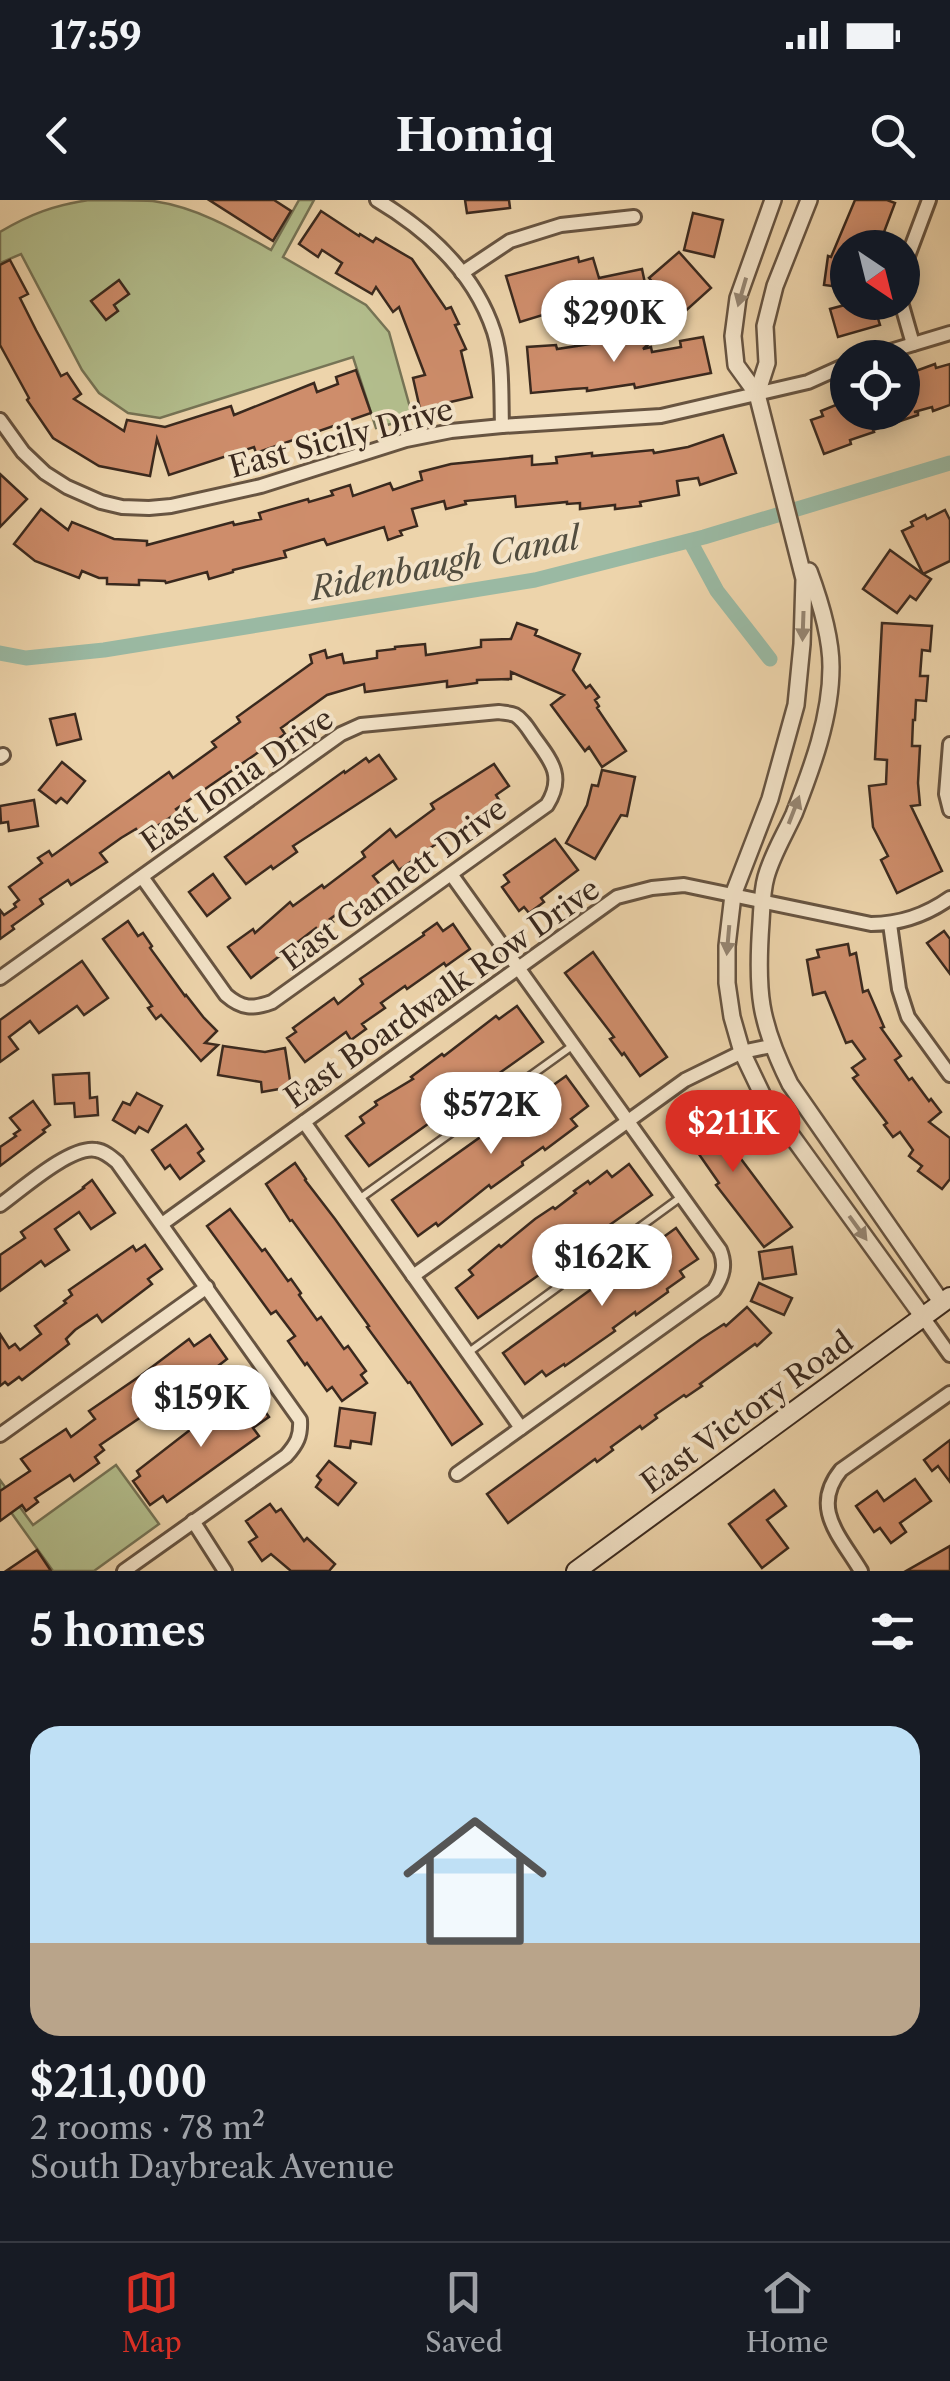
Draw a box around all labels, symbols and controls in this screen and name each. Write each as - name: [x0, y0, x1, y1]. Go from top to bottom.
- text: 17:59: [50, 12, 142, 59]
- text: Homiq: [395, 107, 555, 163]
- icon: back: [30, 108, 85, 163]
- icon: search: [865, 108, 920, 163]
- north arrow: [830, 230, 920, 320]
- map controls: [830, 230, 920, 430]
- one-way arrow: [734, 277, 749, 308]
- pin: $290K: [544, 280, 684, 365]
- text: $290K: [563, 293, 665, 332]
- button: locate: [830, 340, 920, 430]
- street label: East Sicily Drive: [225, 390, 457, 486]
- water label: Ridenbaugh Canal: [304, 517, 586, 609]
- one-way arrow: [794, 611, 810, 643]
- street label: East Ionia Drive: [134, 700, 340, 860]
- street label: East Gannett Drive: [274, 790, 514, 978]
- one-way arrow: [787, 795, 803, 825]
- street label: East Boardwalk Row Drive: [277, 870, 607, 1116]
- one-way arrow: [720, 925, 736, 956]
- pin: $572K: [421, 1072, 561, 1157]
- text: $572K: [443, 1085, 539, 1124]
- pin: $211K: [663, 1090, 803, 1175]
- text: $211K: [687, 1103, 779, 1142]
- one-way arrow: [848, 1214, 867, 1241]
- pin: $162K: [532, 1224, 672, 1309]
- text: $162K: [554, 1237, 650, 1276]
- street label: East Victory Road: [634, 1323, 860, 1501]
- pin: $159K: [131, 1365, 271, 1450]
- text: $159K: [154, 1378, 248, 1417]
- icon: filters: [865, 1604, 920, 1659]
- text: 5 homes: [30, 1605, 206, 1657]
- icon: home: [385, 1791, 565, 1971]
- text: $211,000: [30, 2056, 207, 2108]
- text: 2 rooms · 78 m²: [30, 2108, 265, 2147]
- text: South Daybreak Avenue: [30, 2147, 394, 2186]
- tab: Map: [122, 2265, 182, 2359]
- tab: Saved: [425, 2265, 503, 2359]
- tab: Home: [746, 2265, 828, 2359]

